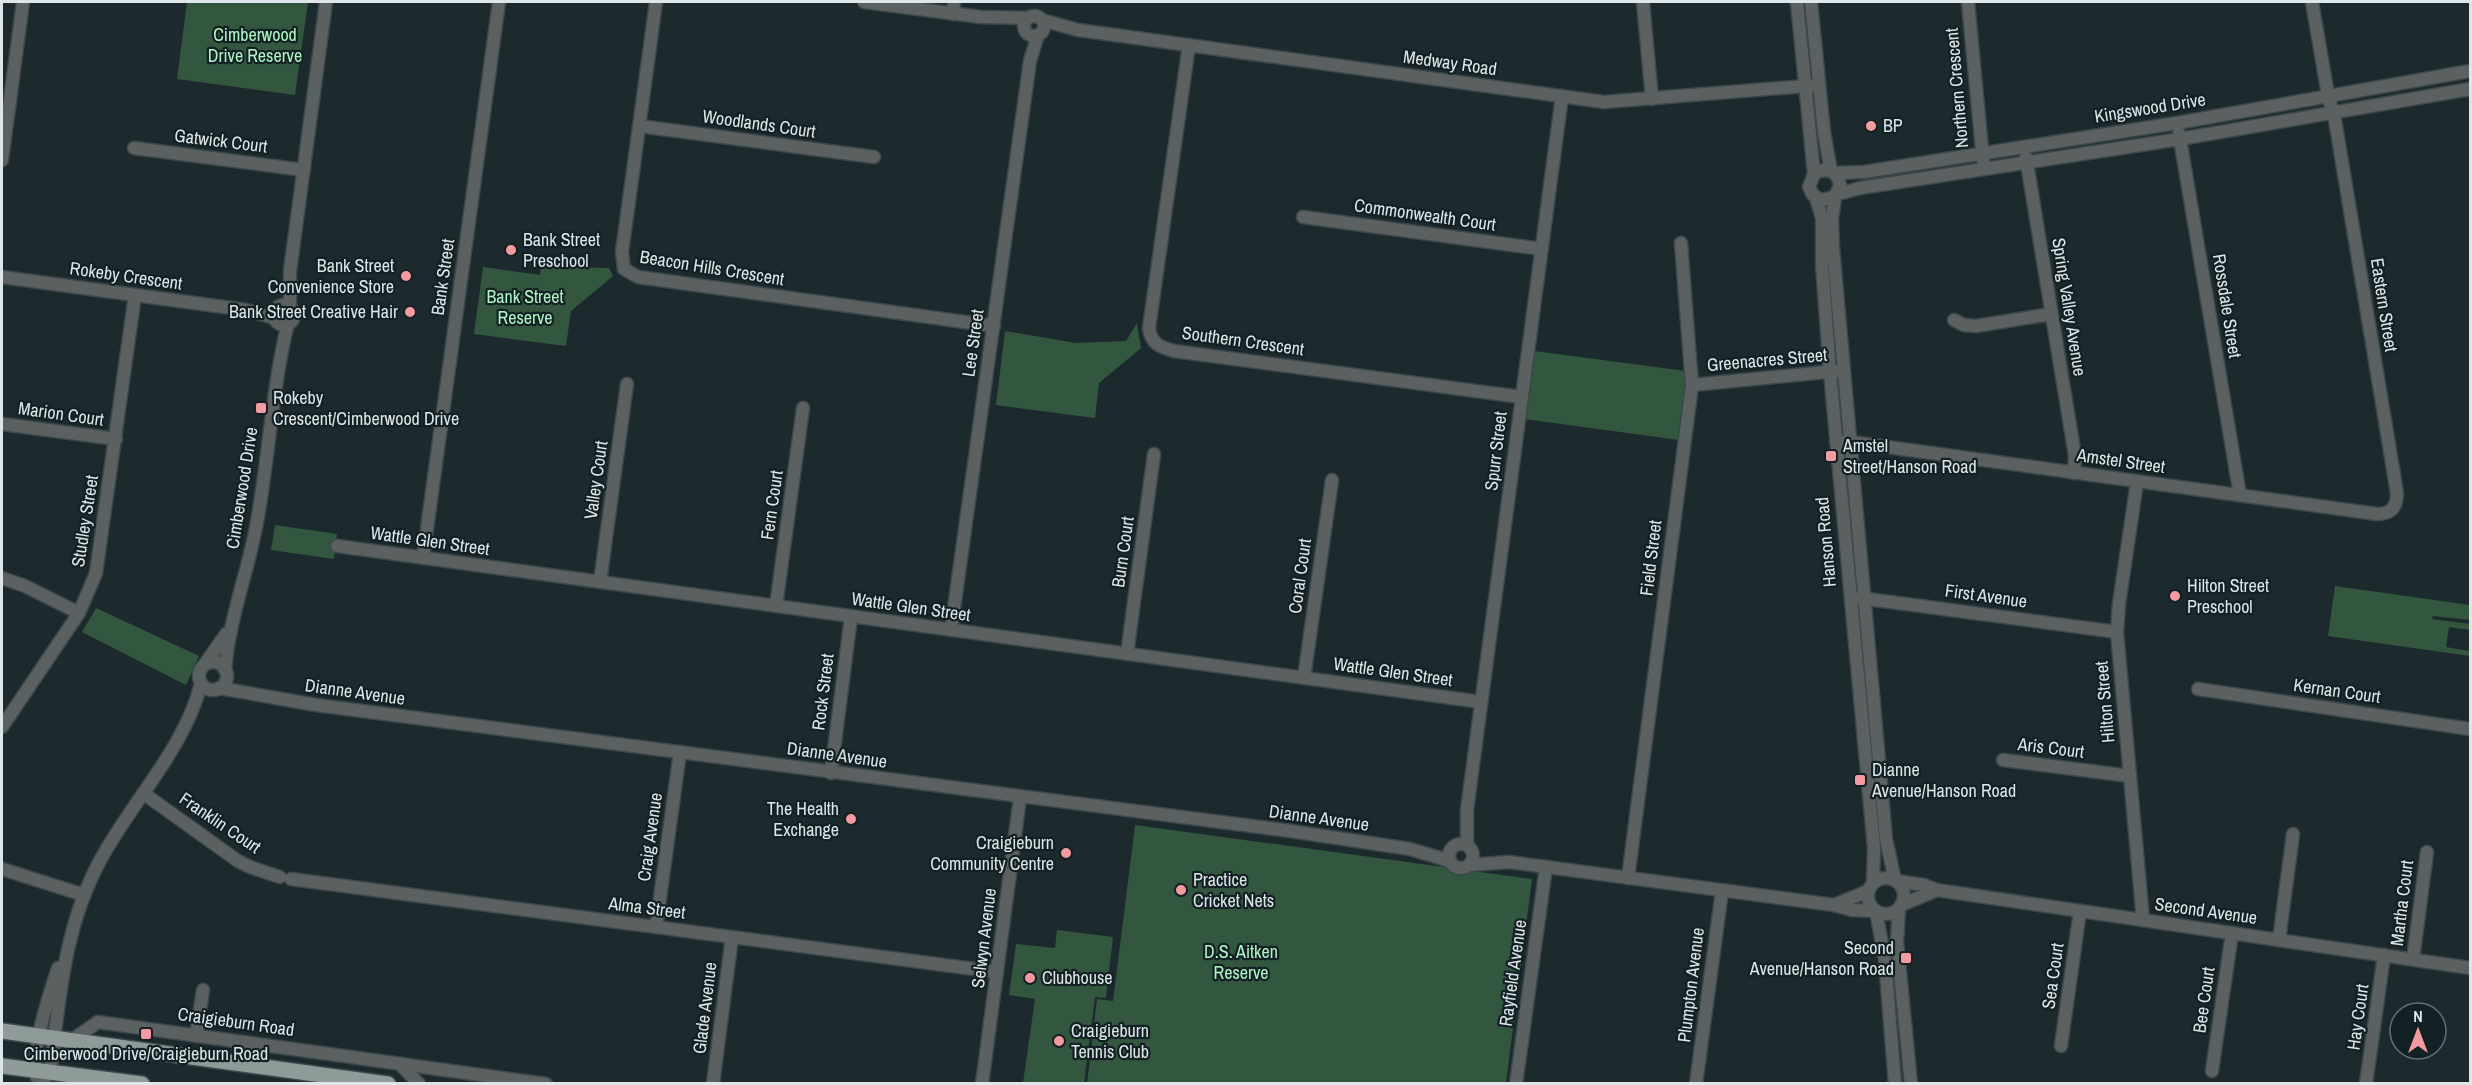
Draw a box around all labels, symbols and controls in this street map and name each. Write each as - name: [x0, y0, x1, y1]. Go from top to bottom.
- park label: Cimberwood Drive Reserve: [208, 22, 302, 68]
- street label: Northern Crescent: [1939, 27, 1974, 149]
- street label: Medway Road: [1402, 44, 1499, 81]
- street label: Kingswood Drive: [2092, 86, 2207, 129]
- street label: Woodlands Court: [701, 103, 817, 144]
- place label: BP: [1883, 113, 1903, 138]
- marker: BP: [1864, 119, 1878, 133]
- street label: Gatwick Court: [173, 122, 269, 159]
- street label: Commonwealth Court: [1353, 192, 1497, 237]
- place label: Bank Street Preschool: [523, 227, 600, 273]
- street label: Spring Valley Avenue: [2046, 236, 2093, 378]
- street label: Bank Street: [425, 237, 460, 317]
- marker: Bank Street Preschool: [504, 243, 518, 257]
- street label: Beacon Hills Crescent: [638, 244, 786, 291]
- street label: Rossdale Street: [2207, 252, 2248, 360]
- place label: Bank Street Convenience Store: [268, 253, 394, 299]
- street label: Rokeby Crescent: [68, 255, 184, 296]
- street label: Eastern Street: [2365, 256, 2404, 353]
- marker: Bank Street Convenience Store: [399, 269, 413, 283]
- park label: Bank Street Reserve: [486, 284, 564, 330]
- place label: Bank Street Creative Hair: [229, 299, 398, 324]
- marker: Bank Street Creative Hair: [403, 305, 417, 319]
- street label: Lee Street: [955, 307, 990, 378]
- street label: Southern Crescent: [1180, 320, 1306, 361]
- street label: Greenacres Street: [1706, 342, 1828, 377]
- place label: Rokeby Crescent/Cimberwood Drive: [273, 385, 459, 431]
- street label: Marion Court: [17, 395, 105, 432]
- marker: Rokeby Crescent/Cimberwood Drive: [254, 401, 268, 415]
- street label: Spurr Street: [1478, 410, 1513, 492]
- street label: Cimberwood Drive: [220, 425, 263, 551]
- place label: Amstel Street/Hanson Road: [1842, 433, 1977, 479]
- street label: Valley Court: [578, 439, 613, 521]
- street label: Amstel Street: [2074, 442, 2167, 479]
- marker: Amstel Street/Hanson Road: [1824, 449, 1838, 463]
- street label: Fern Court: [754, 469, 789, 541]
- street label: Studley Street: [65, 473, 104, 569]
- street label: Hanson Road: [1809, 496, 1842, 588]
- street label: Burn Court: [1105, 515, 1140, 589]
- street label: Field Street: [1633, 519, 1668, 597]
- street label: Wattle Glen Street: [369, 520, 491, 561]
- street label: Coral Court: [1282, 537, 1317, 615]
- place label: Hilton Street Preschool: [2187, 573, 2269, 619]
- street label: First Avenue: [1943, 577, 2029, 614]
- street label: Wattle Glen Street: [850, 586, 972, 627]
- marker: Hilton Street Preschool: [2168, 589, 2182, 603]
- street label: Wattle Glen Street: [1332, 651, 1454, 692]
- street label: Rock Street: [805, 652, 840, 732]
- street label: Hilton Street: [2088, 660, 2121, 744]
- street label: Dianne Avenue: [303, 672, 407, 711]
- street label: Kernan Court: [2292, 672, 2382, 709]
- street label: Aris Court: [2016, 731, 2086, 764]
- street label: Dianne Avenue: [785, 735, 889, 774]
- place label: Dianne Avenue/Hanson Road: [1871, 757, 2016, 803]
- marker: Dianne Avenue/Hanson Road: [1853, 773, 1867, 787]
- street label: Franklin Court: [175, 786, 266, 859]
- street label: Craig Avenue: [631, 791, 668, 883]
- place label: The Health Exchange: [767, 796, 839, 842]
- street label: Dianne Avenue: [1267, 798, 1371, 837]
- marker: The Health Exchange: [844, 812, 858, 826]
- place label: Craigieburn Community Centre: [930, 830, 1054, 876]
- marker: Craigieburn Community Centre: [1059, 846, 1073, 860]
- street label: Martha Court: [2384, 859, 2419, 947]
- place label: Practice Cricket Nets: [1193, 867, 1274, 913]
- marker: Practice Cricket Nets: [1174, 883, 1188, 897]
- street label: Selwyn Avenue: [965, 886, 1002, 989]
- street label: Alma Street: [606, 890, 687, 925]
- street label: Second Avenue: [2153, 891, 2259, 930]
- street label: Rayfield Avenue: [1493, 918, 1532, 1028]
- street label: Plumpton Avenue: [1671, 926, 1710, 1044]
- place label: Second Avenue/Hanson Road: [1749, 935, 1894, 981]
- park label: D.S. Aitken Reserve: [1204, 939, 1278, 985]
- street label: Sea Court: [2036, 941, 2070, 1011]
- marker: Second Avenue/Hanson Road: [1899, 951, 1913, 965]
- street label: Glade Avenue: [686, 961, 723, 1055]
- place label: Clubhouse: [1042, 965, 1113, 990]
- street label: Bee Court: [2187, 965, 2221, 1035]
- marker: Clubhouse: [1023, 971, 1037, 985]
- street label: Hay Court: [2341, 982, 2375, 1052]
- street label: Craigieburn Road: [176, 1001, 296, 1042]
- north arrow: [2388, 1001, 2448, 1061]
- text: N: [2413, 1005, 2423, 1027]
- place label: Craigieburn Tennis Club: [1071, 1018, 1149, 1064]
- marker: Cimberwood Drive/Craigieburn Road: [139, 1027, 153, 1041]
- marker: Craigieburn Tennis Club: [1052, 1034, 1066, 1048]
- place label: Cimberwood Drive/Craigieburn Road: [24, 1041, 268, 1066]

